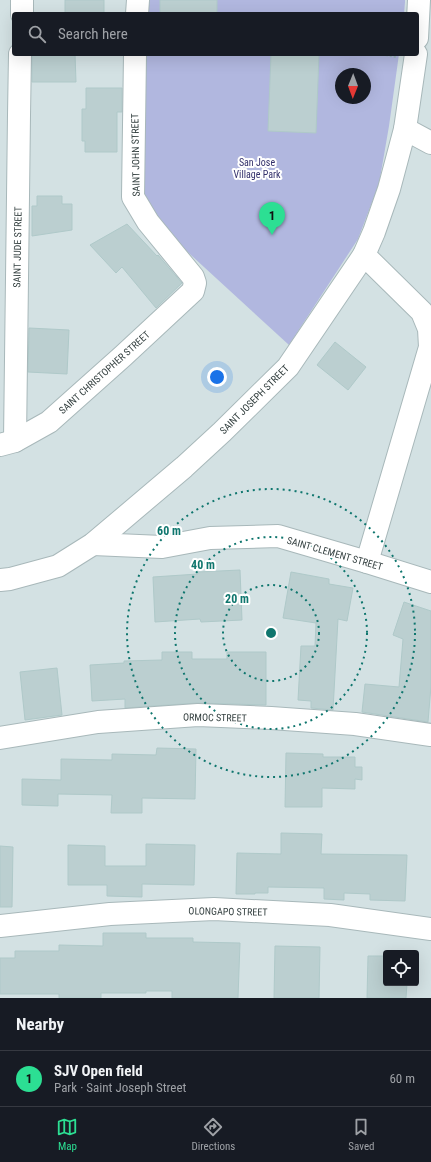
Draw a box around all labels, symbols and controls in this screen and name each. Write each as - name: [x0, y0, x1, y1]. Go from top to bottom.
- search box: [12, 12, 419, 56]
- icon: search: [26, 23, 48, 45]
- text: Search here: [58, 25, 128, 43]
- north arrow: [335, 68, 371, 104]
- street label: SAINT JOHN STREET: [129, 113, 142, 197]
- park label: San Jose Village Park: [233, 157, 281, 180]
- pin: 1: [259, 202, 285, 235]
- street label: SAINT JUDE STREET: [11, 206, 24, 288]
- street label: SAINT CHRISTOPHER STREET: [57, 329, 152, 416]
- street label: SAINT JOSEPH STREET: [218, 363, 291, 436]
- your location: [207, 367, 227, 387]
- text: 60 m: [157, 524, 181, 538]
- street label: SAINT CLEMENT STREET: [286, 535, 384, 572]
- text: 40 m: [191, 558, 215, 572]
- text: 20 m: [225, 592, 249, 606]
- centre of rings: [264, 626, 278, 640]
- street label: ORMOC STREET: [183, 711, 247, 724]
- street label: OLONGAPO STREET: [188, 905, 268, 918]
- map controls: [383, 950, 419, 986]
- button: locate: [383, 950, 419, 986]
- text: Nearby: [16, 1014, 64, 1034]
- text: SJV Open field: [54, 1062, 143, 1080]
- text: 1: [26, 1071, 32, 1086]
- text: 60 m: [389, 1071, 415, 1086]
- text: Park · Saint Joseph Street: [54, 1080, 186, 1095]
- tab: Map: [56, 1116, 78, 1153]
- tab: Directions: [191, 1116, 235, 1153]
- tab: Saved: [348, 1116, 375, 1153]

